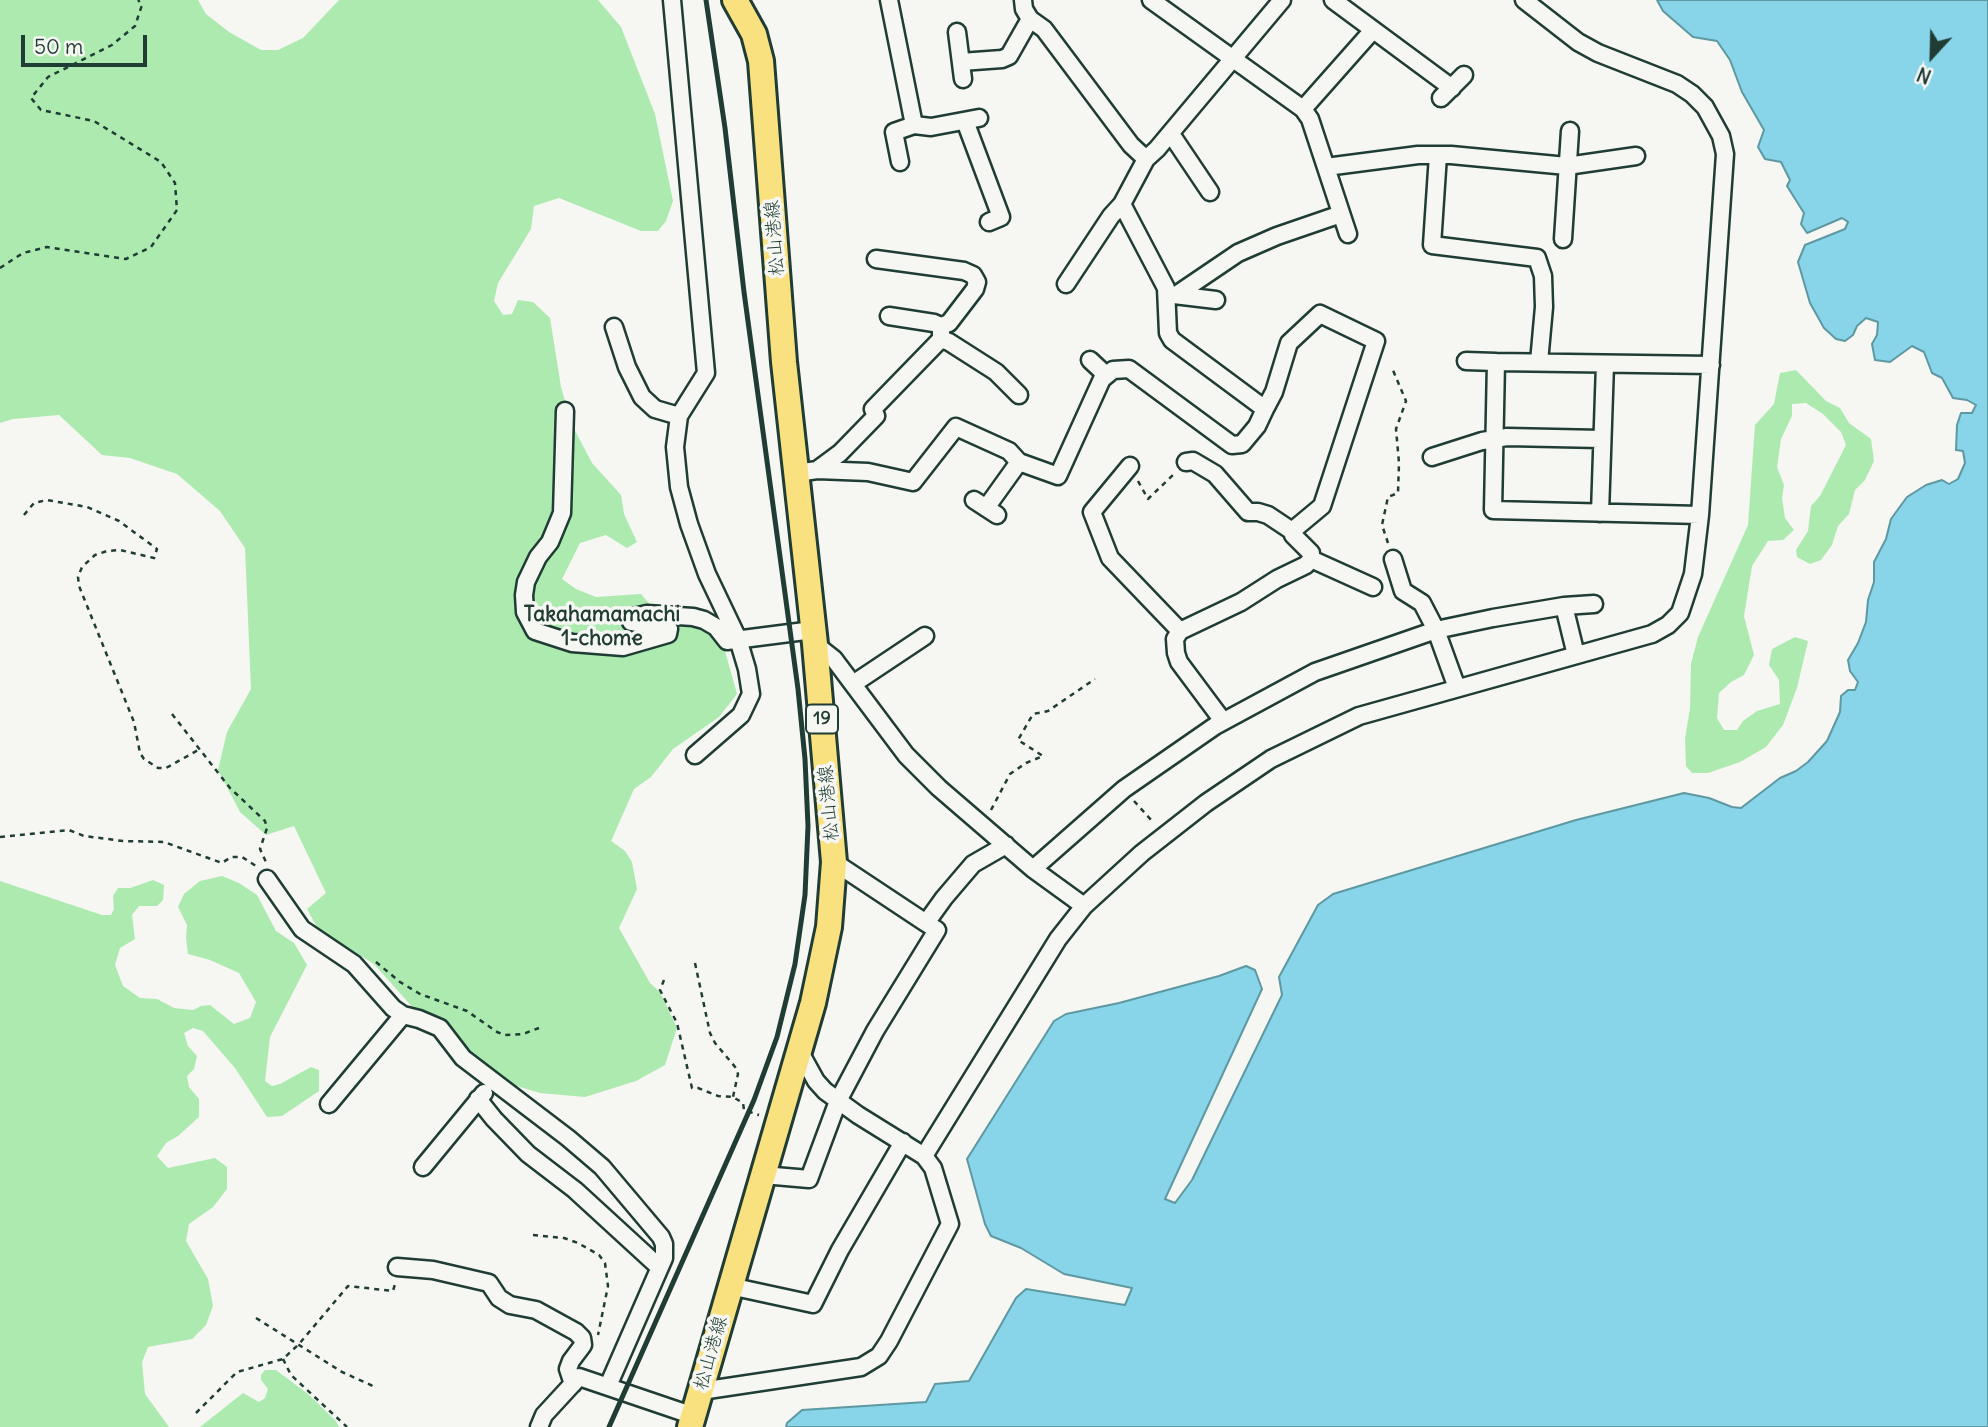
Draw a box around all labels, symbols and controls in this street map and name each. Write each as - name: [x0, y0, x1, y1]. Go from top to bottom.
- scale bar: [24, 21, 150, 65]
- north arrow: [1897, 21, 1967, 91]
- text: 50 m: [34, 33, 83, 60]
- text: N: [1914, 62, 1935, 89]
- street label: 松山港線: [761, 199, 789, 277]
- district label: Takahamamachi 1-chome: [524, 602, 680, 652]
- road number: 19: [806, 704, 838, 734]
- street label: 松山港線: [814, 764, 844, 842]
- street label: 松山港線: [690, 1313, 732, 1393]

